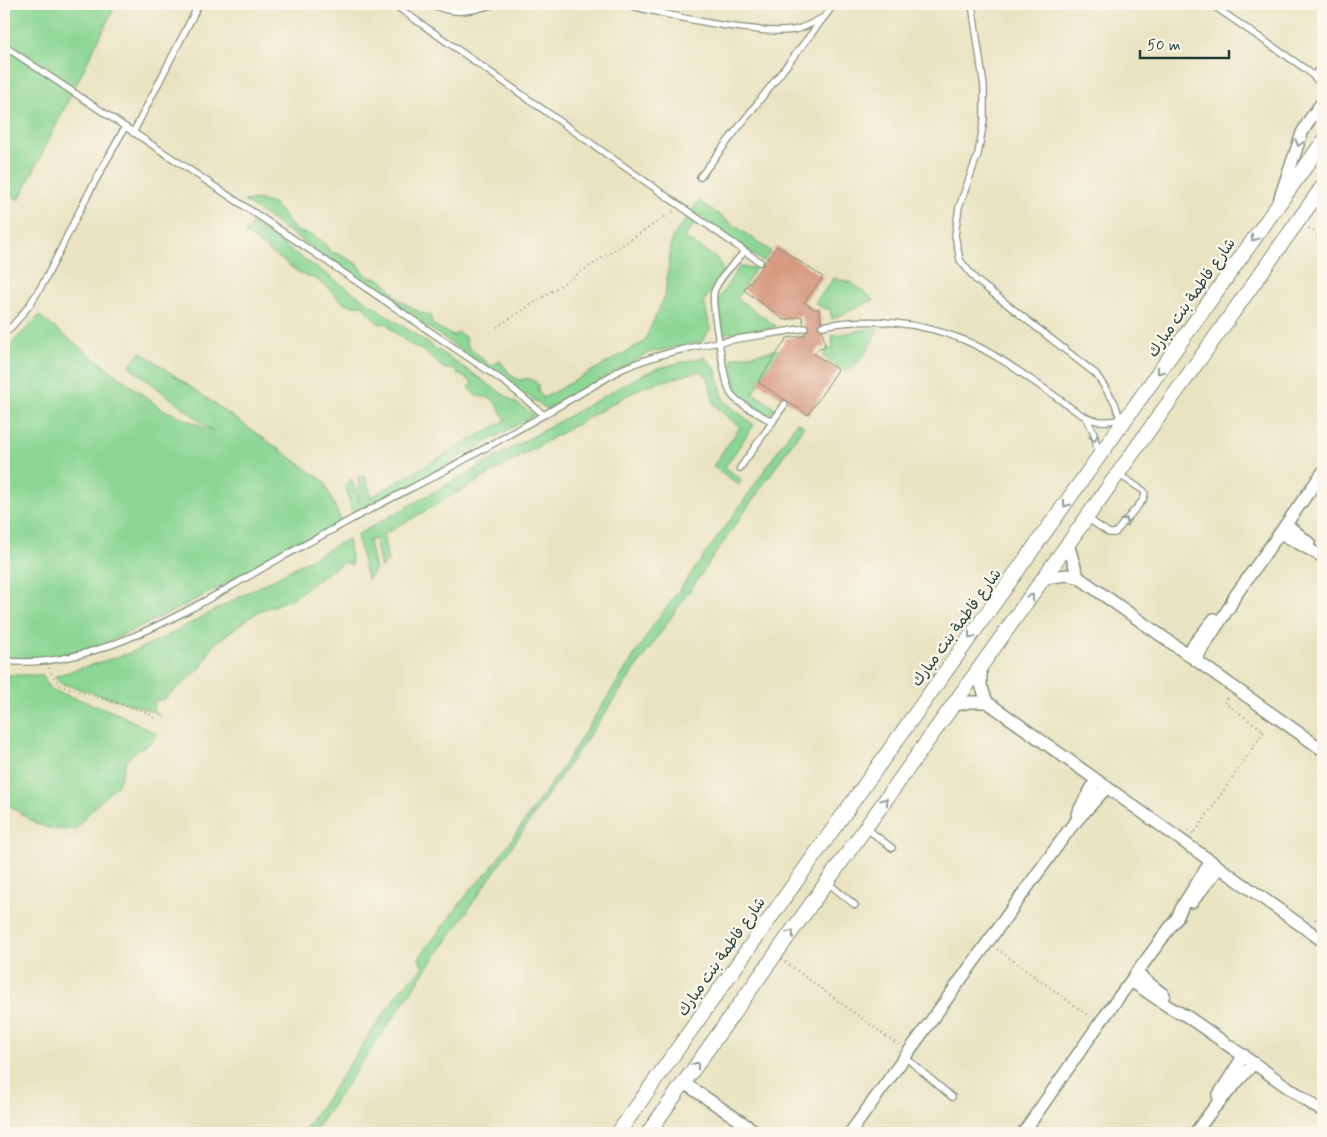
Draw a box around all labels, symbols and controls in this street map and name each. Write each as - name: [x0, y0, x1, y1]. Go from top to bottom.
- scale bar: [1140, 28, 1228, 60]
- text: 50 m: [1147, 36, 1181, 56]
- one-way arrow: [1295, 138, 1305, 147]
- one-way arrow: [1251, 233, 1260, 242]
- street label: شارع فاطمة بنت مبارك: [1143, 235, 1241, 361]
- one-way arrow: [1157, 365, 1166, 375]
- one-way arrow: [1089, 433, 1099, 441]
- one-way arrow: [1063, 498, 1072, 507]
- one-way arrow: [1120, 518, 1128, 527]
- street label: شارع فاطمة بنت مبارك: [908, 565, 1006, 691]
- one-way arrow: [1025, 593, 1034, 603]
- one-way arrow: [968, 630, 978, 639]
- one-way arrow: [879, 797, 888, 806]
- street label: شارع فاطمة بنت مبارك: [673, 894, 771, 1020]
- one-way arrow: [785, 929, 794, 939]
- one-way arrow: [690, 1061, 699, 1071]

